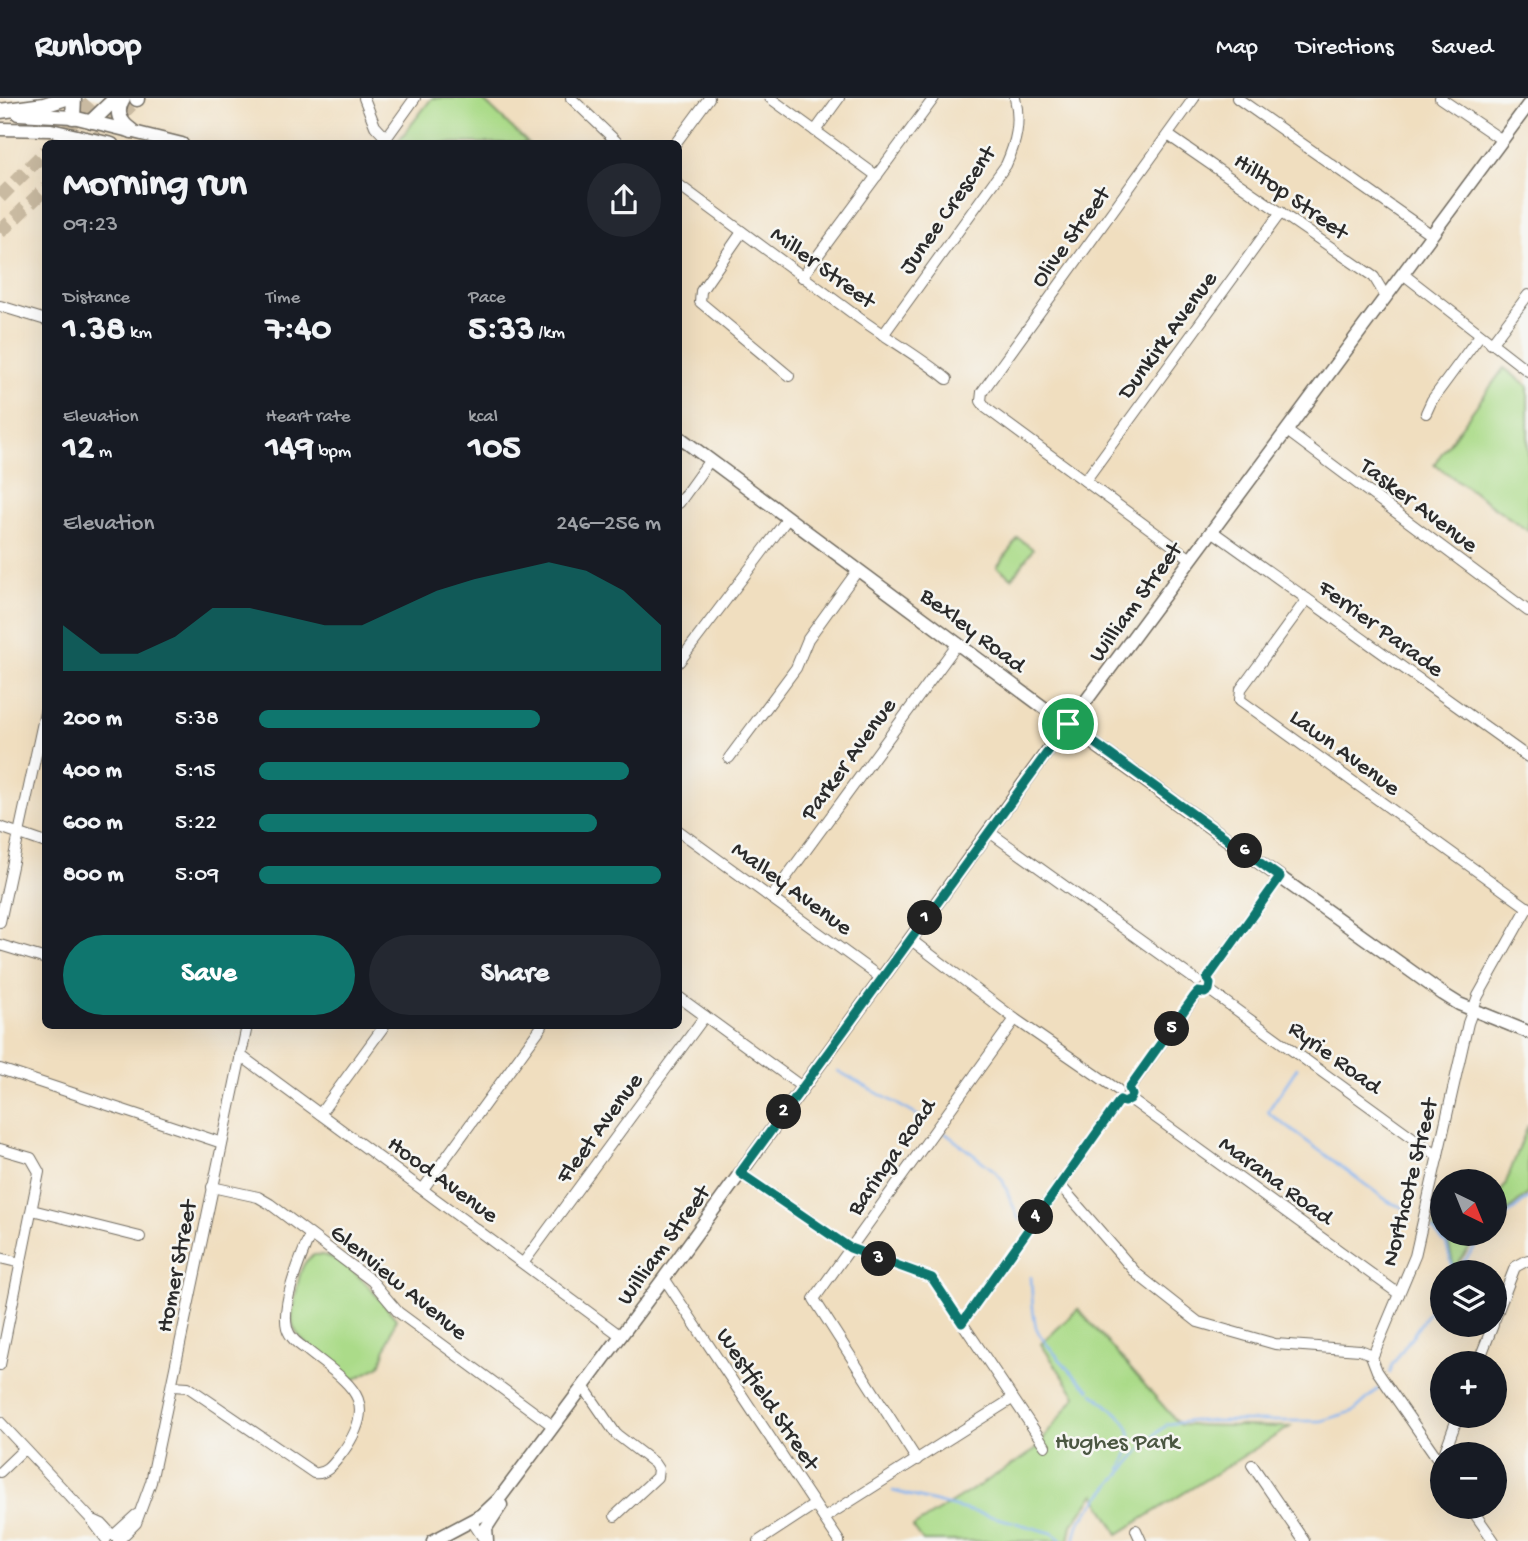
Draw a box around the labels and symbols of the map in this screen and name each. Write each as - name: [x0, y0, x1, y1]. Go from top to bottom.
- street label: Junee Crescent: [894, 139, 1005, 281]
- street label: Hilltop Street: [1227, 148, 1355, 249]
- street label: Olive Street: [1026, 180, 1119, 294]
- street label: Miller Street: [764, 221, 882, 318]
- street label: Dunkirk Avenue: [1111, 266, 1225, 407]
- street label: Tasker Avenue: [1351, 452, 1483, 561]
- street label: William Street: [1084, 536, 1191, 669]
- street label: Ferrier Parade: [1311, 574, 1449, 685]
- street label: Bexley Road: [913, 582, 1032, 682]
- street label: Parker Avenue: [795, 693, 904, 828]
- pin: [1038, 694, 1098, 754]
- street label: Lawn Avenue: [1283, 704, 1406, 804]
- pin: 6: [1228, 834, 1262, 868]
- street label: Malley Avenue: [725, 836, 858, 944]
- pin: 1: [908, 900, 942, 936]
- pin: 5: [1154, 1012, 1190, 1046]
- street label: Ryrie Road: [1281, 1015, 1388, 1104]
- street label: Fleet Avenue: [550, 1067, 651, 1191]
- street label: Baringa Road: [841, 1092, 945, 1223]
- pin: 2: [766, 1094, 802, 1130]
- street label: Northcote Street: [1377, 1094, 1447, 1270]
- street label: Hood Avenue: [381, 1131, 504, 1231]
- street label: Marana Road: [1212, 1131, 1339, 1234]
- north arrow: [1430, 1169, 1507, 1246]
- street label: William Street: [612, 1179, 719, 1312]
- street label: Homer Street: [151, 1196, 206, 1335]
- pin: 4: [1018, 1200, 1054, 1234]
- street label: Glenview Avenue: [323, 1219, 473, 1349]
- pin: 3: [862, 1242, 896, 1276]
- street label: Westfield Street: [708, 1323, 826, 1478]
- park label: Hughes Park: [1055, 1429, 1181, 1458]

